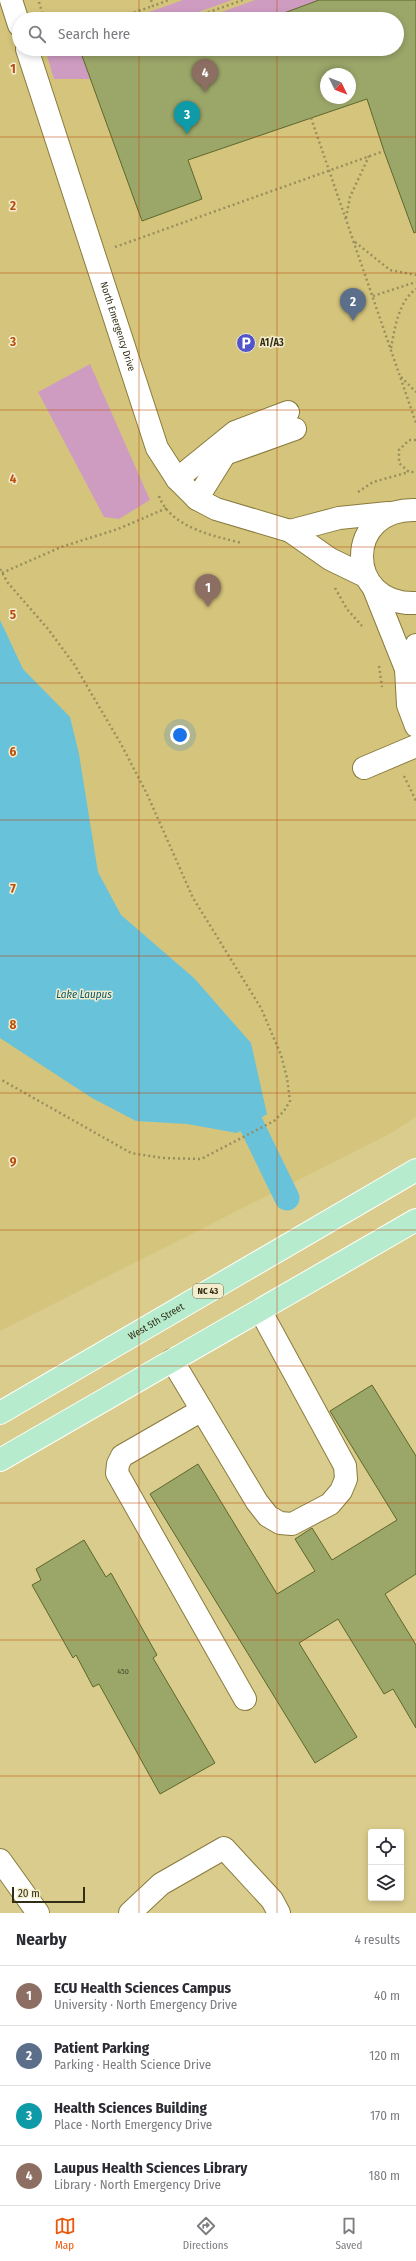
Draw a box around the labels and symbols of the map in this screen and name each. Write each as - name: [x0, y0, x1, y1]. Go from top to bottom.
- pin: 4: [192, 59, 218, 92]
- text: 1: [10, 61, 16, 76]
- north arrow: [320, 68, 356, 104]
- pin: 3: [174, 101, 200, 134]
- text: 2: [9, 198, 16, 213]
- street label: North Emergency Drive: [97, 280, 138, 373]
- pin: 2: [340, 288, 366, 321]
- parking icon: A1/A3: [235, 332, 257, 354]
- text: 3: [9, 334, 16, 349]
- place label: A1/A3: [259, 337, 284, 349]
- text: 4: [10, 471, 17, 486]
- pin: 1: [195, 574, 221, 607]
- text: 5: [10, 607, 16, 622]
- your location: [170, 725, 190, 745]
- text: 6: [10, 744, 17, 759]
- text: 7: [10, 881, 16, 896]
- water label: Lake Laupus: [56, 988, 112, 1001]
- text: 8: [10, 1017, 17, 1032]
- text: 9: [10, 1154, 17, 1169]
- road number: NC 43: [193, 1284, 223, 1298]
- street label: West 5th Street: [126, 1300, 187, 1343]
- house number: 450: [117, 1667, 129, 1676]
- scale bar: [12, 1885, 85, 1904]

